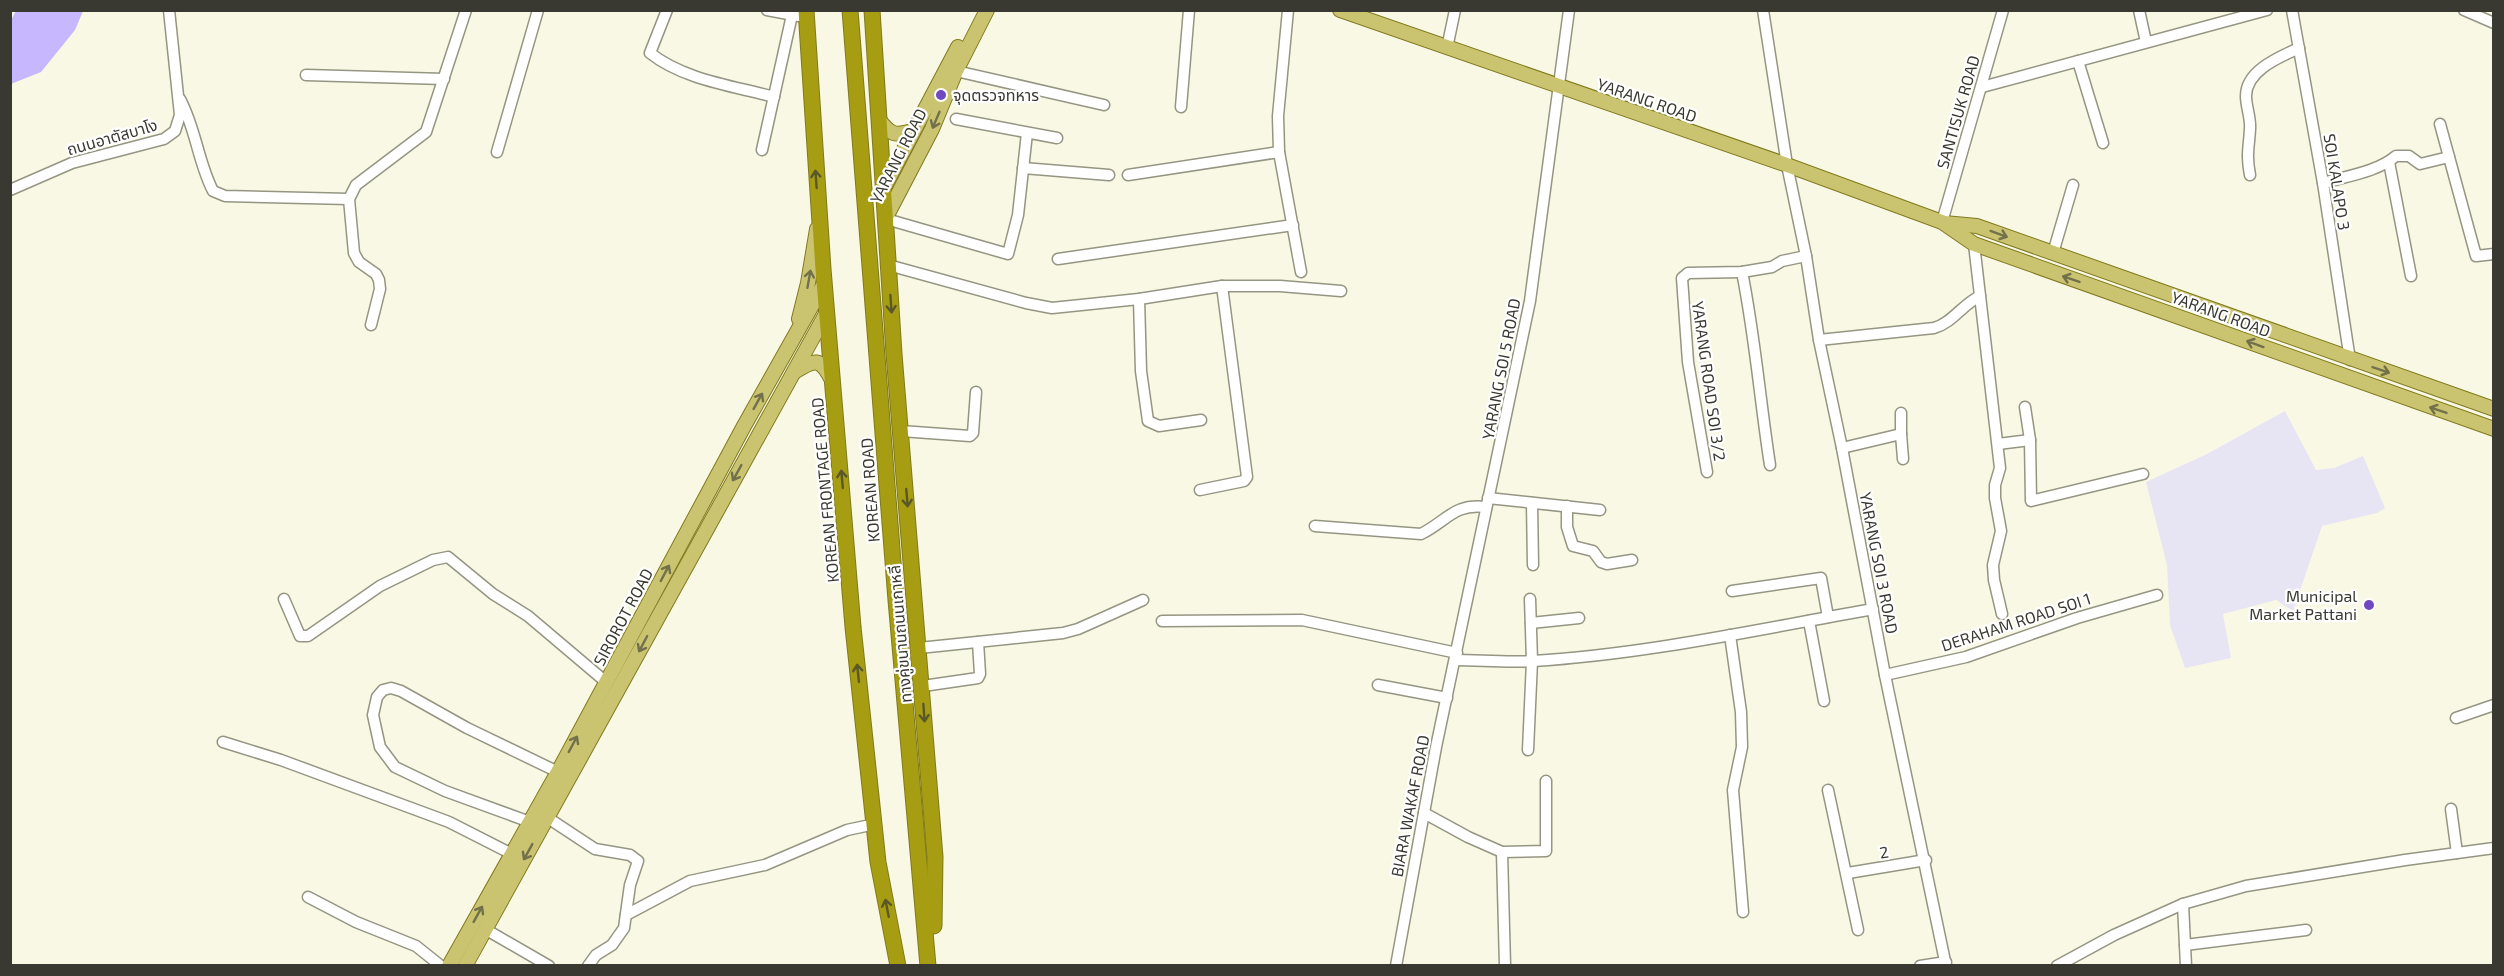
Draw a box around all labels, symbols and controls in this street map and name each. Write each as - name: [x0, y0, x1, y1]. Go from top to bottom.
- street label: SANTISUK ROAD: [1932, 53, 1983, 171]
- street label: YARANG ROAD: [1595, 74, 1699, 125]
- place label: จุดตรวจทหาร: [953, 85, 1039, 105]
- marker: จุดตรวจทหาร: [934, 88, 948, 102]
- street label: YARANG ROAD: [865, 105, 930, 206]
- one-way arrow: [930, 111, 941, 129]
- street label: ถนนอาตัสบาโง: [64, 115, 159, 159]
- street label: SOI KALAPO 3: [2320, 132, 2355, 232]
- one-way arrow: [810, 170, 821, 190]
- one-way arrow: [1989, 229, 2008, 240]
- one-way arrow: [804, 269, 815, 289]
- one-way arrow: [2062, 272, 2081, 283]
- street label: YARANG ROAD: [2169, 287, 2273, 340]
- one-way arrow: [886, 293, 897, 313]
- street label: YARANG SOI 5 ROAD: [1477, 297, 1524, 441]
- street label: YARANG ROAD SOI 3/2: [1689, 300, 1730, 462]
- one-way arrow: [2246, 338, 2265, 349]
- one-way arrow: [2371, 366, 2389, 377]
- one-way arrow: [752, 393, 764, 410]
- street label: KOREAN FRONTAGE ROAD: [807, 397, 842, 583]
- one-way arrow: [2429, 404, 2448, 415]
- street label: KOREAN ROAD: [856, 437, 883, 543]
- one-way arrow: [731, 464, 742, 482]
- one-way arrow: [836, 469, 847, 489]
- one-way arrow: [901, 488, 912, 508]
- street label: YARANG SOI 3 ROAD: [1856, 490, 1903, 635]
- one-way arrow: [660, 564, 671, 582]
- street label: ทางคู่ขนานถนนเกาหลี: [884, 564, 916, 704]
- street label: SIROROT ROAD: [589, 565, 656, 669]
- place label: Municipal Market Pattani: [2249, 586, 2357, 623]
- street label: DERAHAM ROAD SOI 1: [1939, 588, 2093, 655]
- marker: Municipal Market Pattani: [2362, 598, 2376, 612]
- one-way arrow: [637, 635, 649, 652]
- one-way arrow: [853, 663, 864, 683]
- one-way arrow: [919, 703, 930, 723]
- street label: BIARA WAKAF ROAD: [1386, 733, 1433, 878]
- one-way arrow: [568, 736, 579, 754]
- street label: 2: [1878, 841, 1890, 862]
- one-way arrow: [522, 843, 534, 860]
- one-way arrow: [881, 899, 892, 918]
- one-way arrow: [472, 906, 484, 923]

